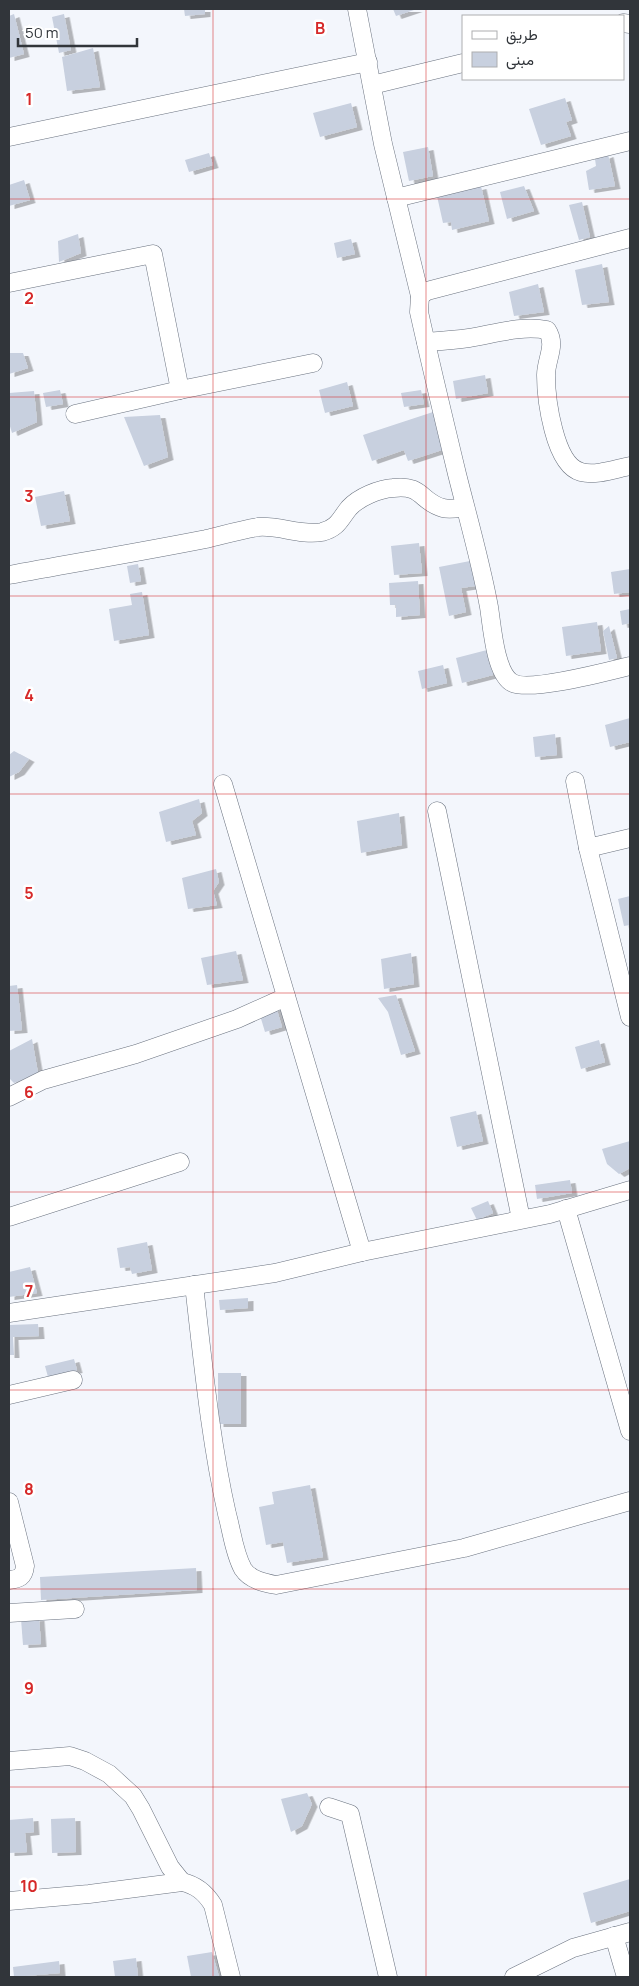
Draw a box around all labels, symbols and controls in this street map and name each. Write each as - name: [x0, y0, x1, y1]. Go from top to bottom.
- scale bar: [18, 15, 136, 47]
- legend: [462, 15, 624, 80]
- text: B: [315, 17, 325, 39]
- text: 50 m: [25, 22, 59, 43]
- text: طريق: [506, 24, 538, 45]
- text: مبنى: [506, 49, 534, 70]
- text: 1: [25, 88, 33, 110]
- text: 2: [24, 287, 34, 309]
- text: 3: [24, 485, 34, 507]
- text: 4: [24, 684, 34, 706]
- text: 5: [24, 882, 34, 904]
- text: 6: [24, 1081, 34, 1103]
- text: 7: [25, 1280, 33, 1302]
- text: 8: [24, 1478, 34, 1500]
- text: 9: [24, 1677, 34, 1699]
- text: 10: [20, 1875, 38, 1897]

